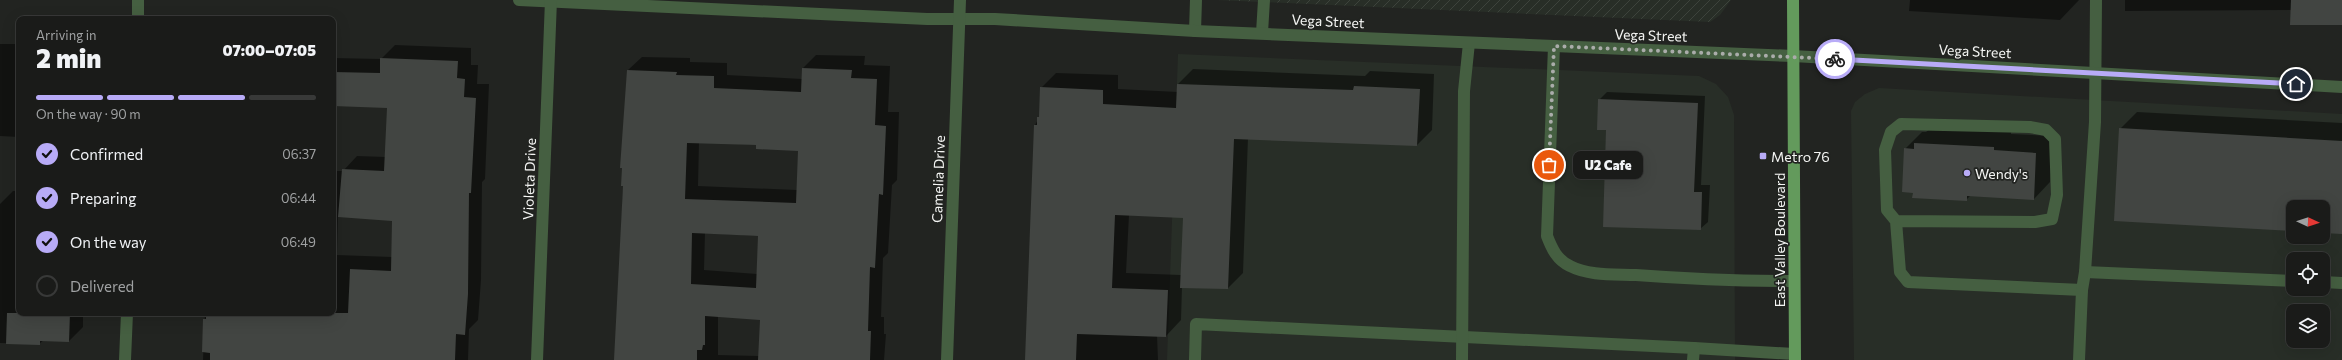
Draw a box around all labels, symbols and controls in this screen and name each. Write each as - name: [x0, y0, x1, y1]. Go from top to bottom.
- street label: Vega Street: [1291, 11, 1365, 31]
- street label: Vega Street: [1614, 25, 1688, 45]
- text: Arriving in: [36, 27, 96, 43]
- courier: [1815, 39, 1855, 79]
- text: 07:00–07:05: [223, 41, 316, 59]
- street label: Vega Street: [1938, 41, 2012, 61]
- text: 2 min: [36, 42, 101, 73]
- icon: bike: [1824, 48, 1846, 70]
- pin: [2279, 67, 2313, 101]
- icon: home: [2285, 73, 2307, 95]
- text: On the way · 90 m: [36, 106, 141, 122]
- street label: Camelia Drive: [928, 135, 948, 223]
- street label: Violeta Drive: [519, 138, 539, 220]
- icon: check: [36, 143, 58, 165]
- text: Confirmed: [70, 145, 143, 163]
- text: 06:37: [282, 146, 316, 162]
- pin: [1532, 148, 1566, 182]
- place label: Metro 76: [1771, 148, 1830, 165]
- callout: U2 Cafe: [1573, 151, 1643, 179]
- marker: Metro 76: [1758, 151, 1768, 161]
- icon: bag: [1538, 154, 1560, 176]
- text: U2 Cafe: [1584, 157, 1632, 173]
- place label: Wendy's: [1975, 165, 2028, 182]
- marker: Wendy's: [1962, 168, 1972, 178]
- street label: East Valley Boulevard: [1771, 173, 1788, 307]
- icon: check: [36, 187, 58, 209]
- text: Preparing: [70, 189, 136, 207]
- text: 06:44: [281, 190, 316, 206]
- north arrow: [2286, 200, 2330, 244]
- map controls: [2286, 200, 2330, 348]
- icon: check: [36, 231, 58, 253]
- text: On the way: [70, 233, 147, 251]
- text: 06:49: [281, 234, 316, 250]
- button: locate: [2286, 252, 2330, 296]
- text: Delivered: [70, 277, 134, 295]
- button: layers: [2286, 304, 2330, 348]

